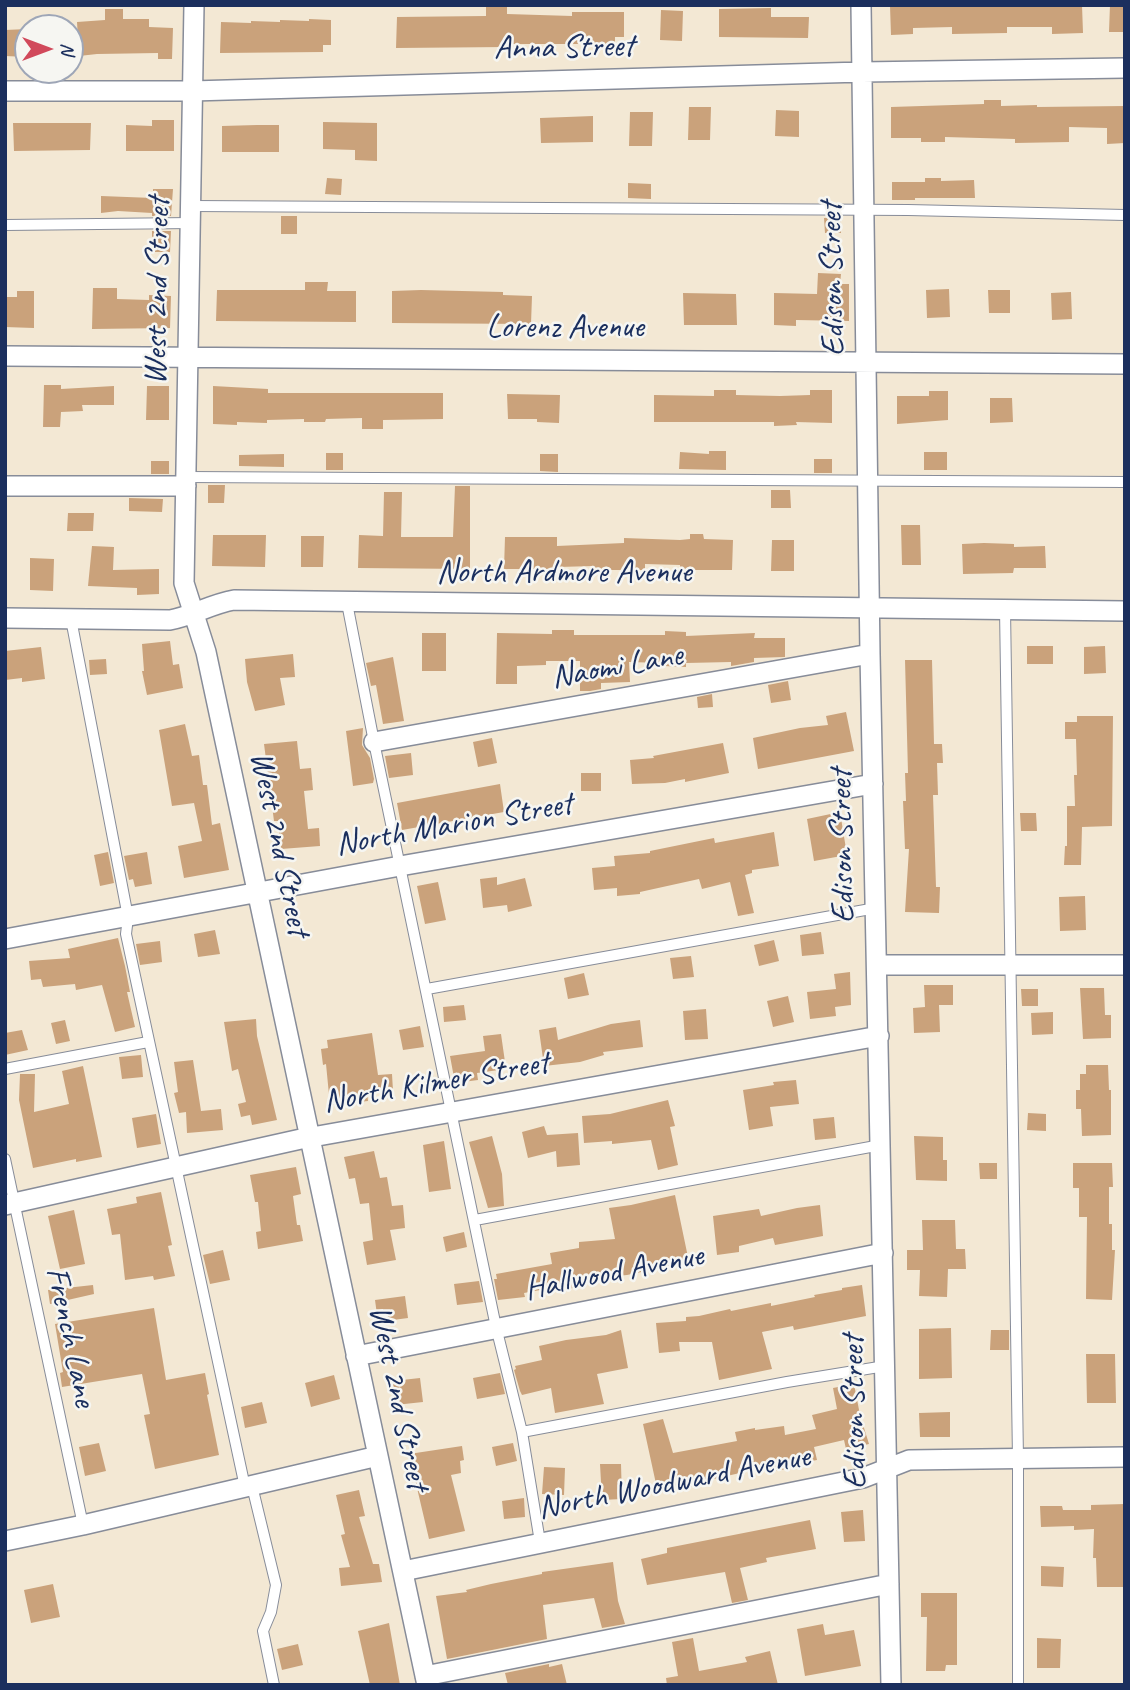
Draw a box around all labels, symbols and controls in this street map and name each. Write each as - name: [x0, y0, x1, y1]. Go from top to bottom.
- north arrow: [14, 14, 84, 84]
- street label: Anna Street: [494, 27, 634, 69]
- text: N: [56, 43, 80, 55]
- street label: West 2nd Street: [137, 197, 179, 385]
- street label: Edison Street: [812, 202, 854, 356]
- street label: Lorenz Avenue: [486, 308, 644, 348]
- street label: North Ardmore Avenue: [437, 553, 691, 593]
- street label: Naomi Lane: [548, 636, 686, 698]
- street label: West 2nd Street: [240, 748, 318, 940]
- street label: Edison Street: [822, 769, 864, 923]
- street label: North Marion Street: [332, 785, 576, 865]
- street label: North Kilmer Street: [320, 1044, 552, 1122]
- street label: Hallwood Avenue: [521, 1236, 707, 1310]
- street label: French Lane: [36, 1264, 104, 1410]
- street label: West 2nd Street: [359, 1302, 437, 1494]
- street label: Edison Street: [834, 1335, 876, 1489]
- street label: North Woodward Avenue: [535, 1437, 813, 1529]

